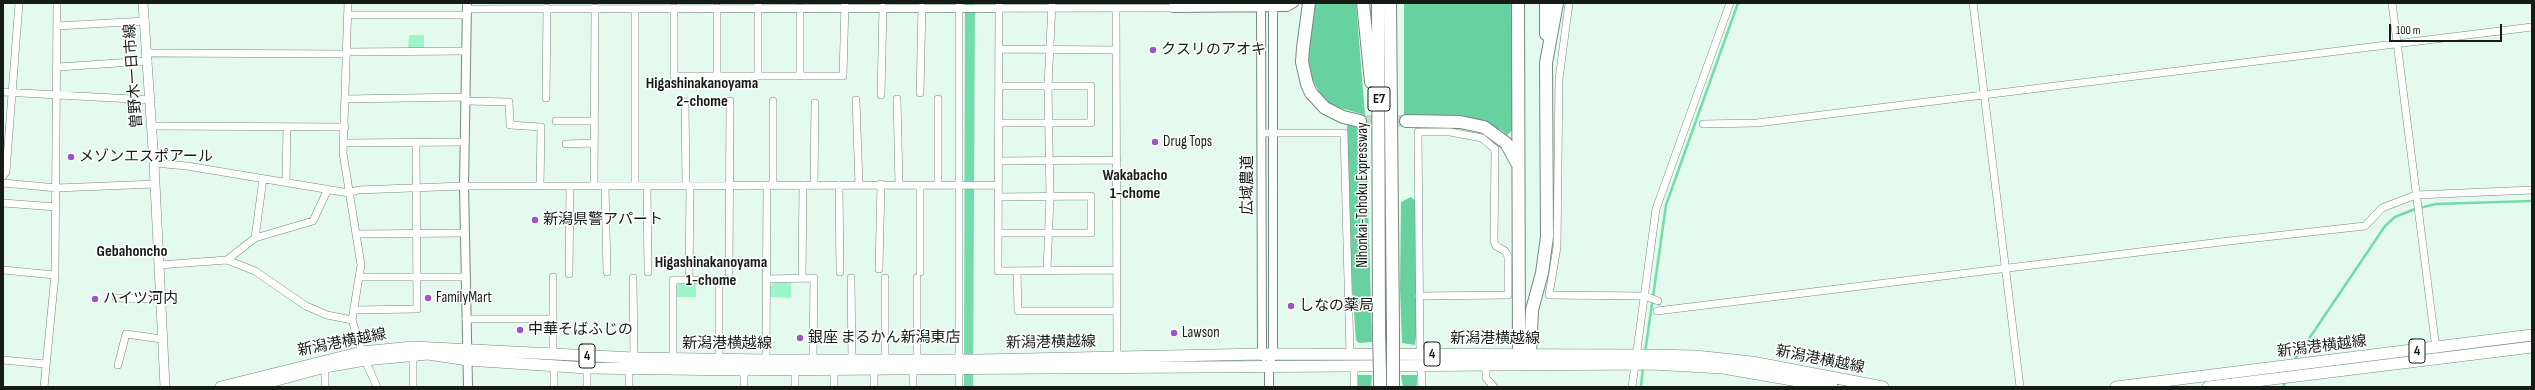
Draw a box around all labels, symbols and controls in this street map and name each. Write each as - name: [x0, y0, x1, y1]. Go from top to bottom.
- scale bar: [2391, 16, 2504, 42]
- street label: 曽野木一日市線: [121, 23, 147, 129]
- text: 100 m: [2396, 23, 2421, 38]
- place label: クスリのアオキ: [1161, 41, 1266, 59]
- marker: クスリのアオキ: [1148, 45, 1158, 55]
- district label: Higashinakanoyama 2-chome: [646, 74, 758, 112]
- road number: E7: [1368, 87, 1390, 111]
- street label: Nihonkai-Tohoku Expressway: [1354, 122, 1372, 268]
- place label: Drug Tops: [1163, 133, 1212, 151]
- marker: Drug Tops: [1150, 137, 1160, 147]
- place label: メゾンエスポアール: [79, 148, 213, 166]
- marker: メゾンエスポアール: [66, 152, 76, 162]
- street label: 広域農道: [1239, 155, 1257, 215]
- district label: Wakabacho 1-chome: [1103, 166, 1167, 204]
- place label: 新潟県警アパート: [543, 211, 663, 229]
- marker: 新潟県警アパート: [530, 215, 540, 225]
- district label: Gebahoncho: [97, 242, 167, 262]
- district label: Higashinakanoyama 1-chome: [655, 253, 767, 291]
- place label: FamilyMart: [436, 289, 492, 307]
- place label: ハイツ河内: [103, 290, 178, 308]
- marker: FamilyMart: [423, 293, 433, 303]
- marker: ハイツ河内: [90, 294, 100, 304]
- place label: しなの薬局: [1299, 297, 1374, 315]
- marker: しなの薬局: [1286, 301, 1296, 311]
- place label: 中華そばふじの: [528, 321, 633, 339]
- place label: Lawson: [1182, 324, 1220, 342]
- marker: 中華そばふじの: [515, 325, 525, 335]
- street label: 新潟港横越線: [296, 326, 388, 360]
- marker: Lawson: [1169, 328, 1179, 338]
- place label: 銀座 まるかん新潟東店: [808, 329, 960, 347]
- street label: 新潟港横越線: [1450, 330, 1540, 348]
- marker: 銀座 まるかん新潟東店: [795, 333, 805, 343]
- street label: 新潟港横越線: [1006, 333, 1096, 353]
- street label: 新潟港横越線: [2276, 333, 2368, 361]
- street label: 新潟港横越線: [682, 335, 772, 353]
- road number: 4: [2409, 339, 2425, 363]
- road number: 4: [1424, 342, 1440, 366]
- street label: 新潟港横越線: [1774, 343, 1866, 377]
- road number: 4: [579, 344, 595, 368]

